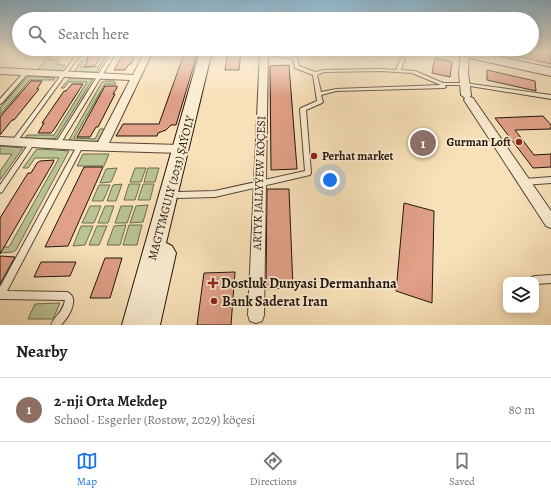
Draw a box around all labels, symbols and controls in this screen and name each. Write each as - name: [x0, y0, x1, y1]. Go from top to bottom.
- search box: [12, 12, 539, 56]
- icon: search: [26, 23, 48, 45]
- text: Search here: [58, 24, 129, 44]
- street label: MAGTYMGULY (2033) ŞAÝOLY: [144, 113, 198, 262]
- street label: ARTYK JALLYÝEW KÖÇESI: [249, 116, 269, 251]
- pin: 1: [410, 128, 436, 158]
- place label: Gurman Loft: [447, 134, 511, 150]
- marker: Gurman Loft: [514, 137, 524, 147]
- place label: Perhat market: [322, 148, 393, 164]
- marker: Perhat market: [309, 151, 319, 161]
- your location: [320, 170, 340, 190]
- place label: Dostluk Dunyasi Dermanhana: [221, 274, 397, 293]
- map controls: [503, 277, 539, 313]
- button: layers: [503, 277, 539, 313]
- marker: Dostluk Dunyasi Dermanhana: [208, 278, 218, 288]
- place label: Bank Saderat Iran: [222, 292, 328, 311]
- marker: Bank Saderat Iran: [209, 296, 219, 306]
- text: Nearby: [16, 340, 67, 363]
- text: 2-nji Orta Mekdep: [54, 391, 167, 411]
- text: 1: [27, 401, 31, 418]
- text: 80 m: [508, 401, 535, 418]
- text: School · Esgerler (Rostow, 2029) köçesi: [54, 411, 256, 428]
- tab: Map: [76, 450, 98, 489]
- tab: Directions: [250, 450, 297, 489]
- tab: Saved: [449, 450, 475, 489]

